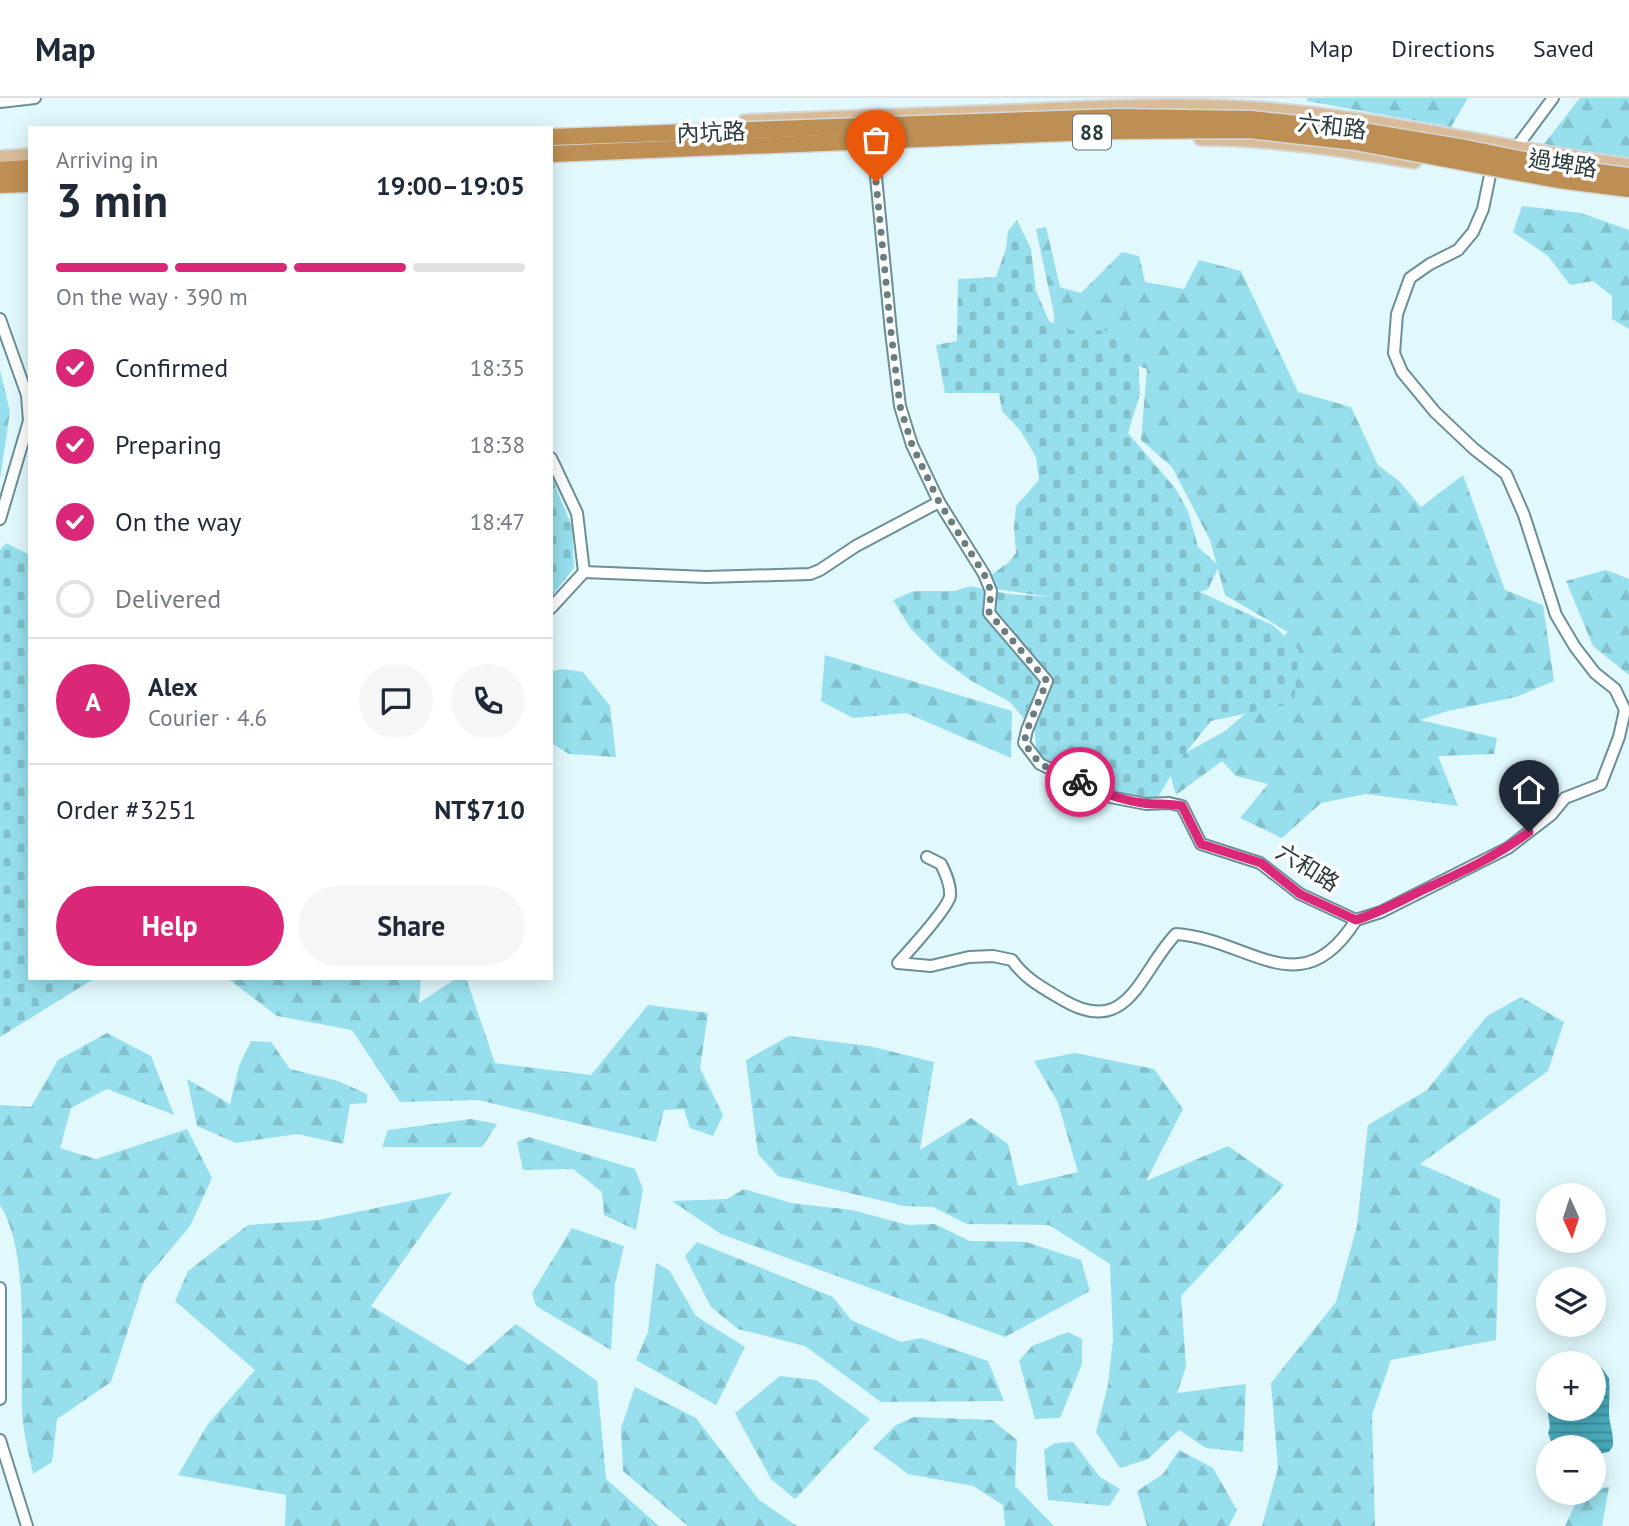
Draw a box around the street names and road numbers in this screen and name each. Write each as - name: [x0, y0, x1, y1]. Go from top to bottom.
- street label: 六和路: [1296, 107, 1368, 145]
- road number: 88: [1073, 114, 1111, 150]
- street label: 內坑路: [676, 116, 746, 148]
- street label: 過埤路: [1527, 143, 1599, 183]
- street label: 六和路: [1271, 836, 1345, 898]

